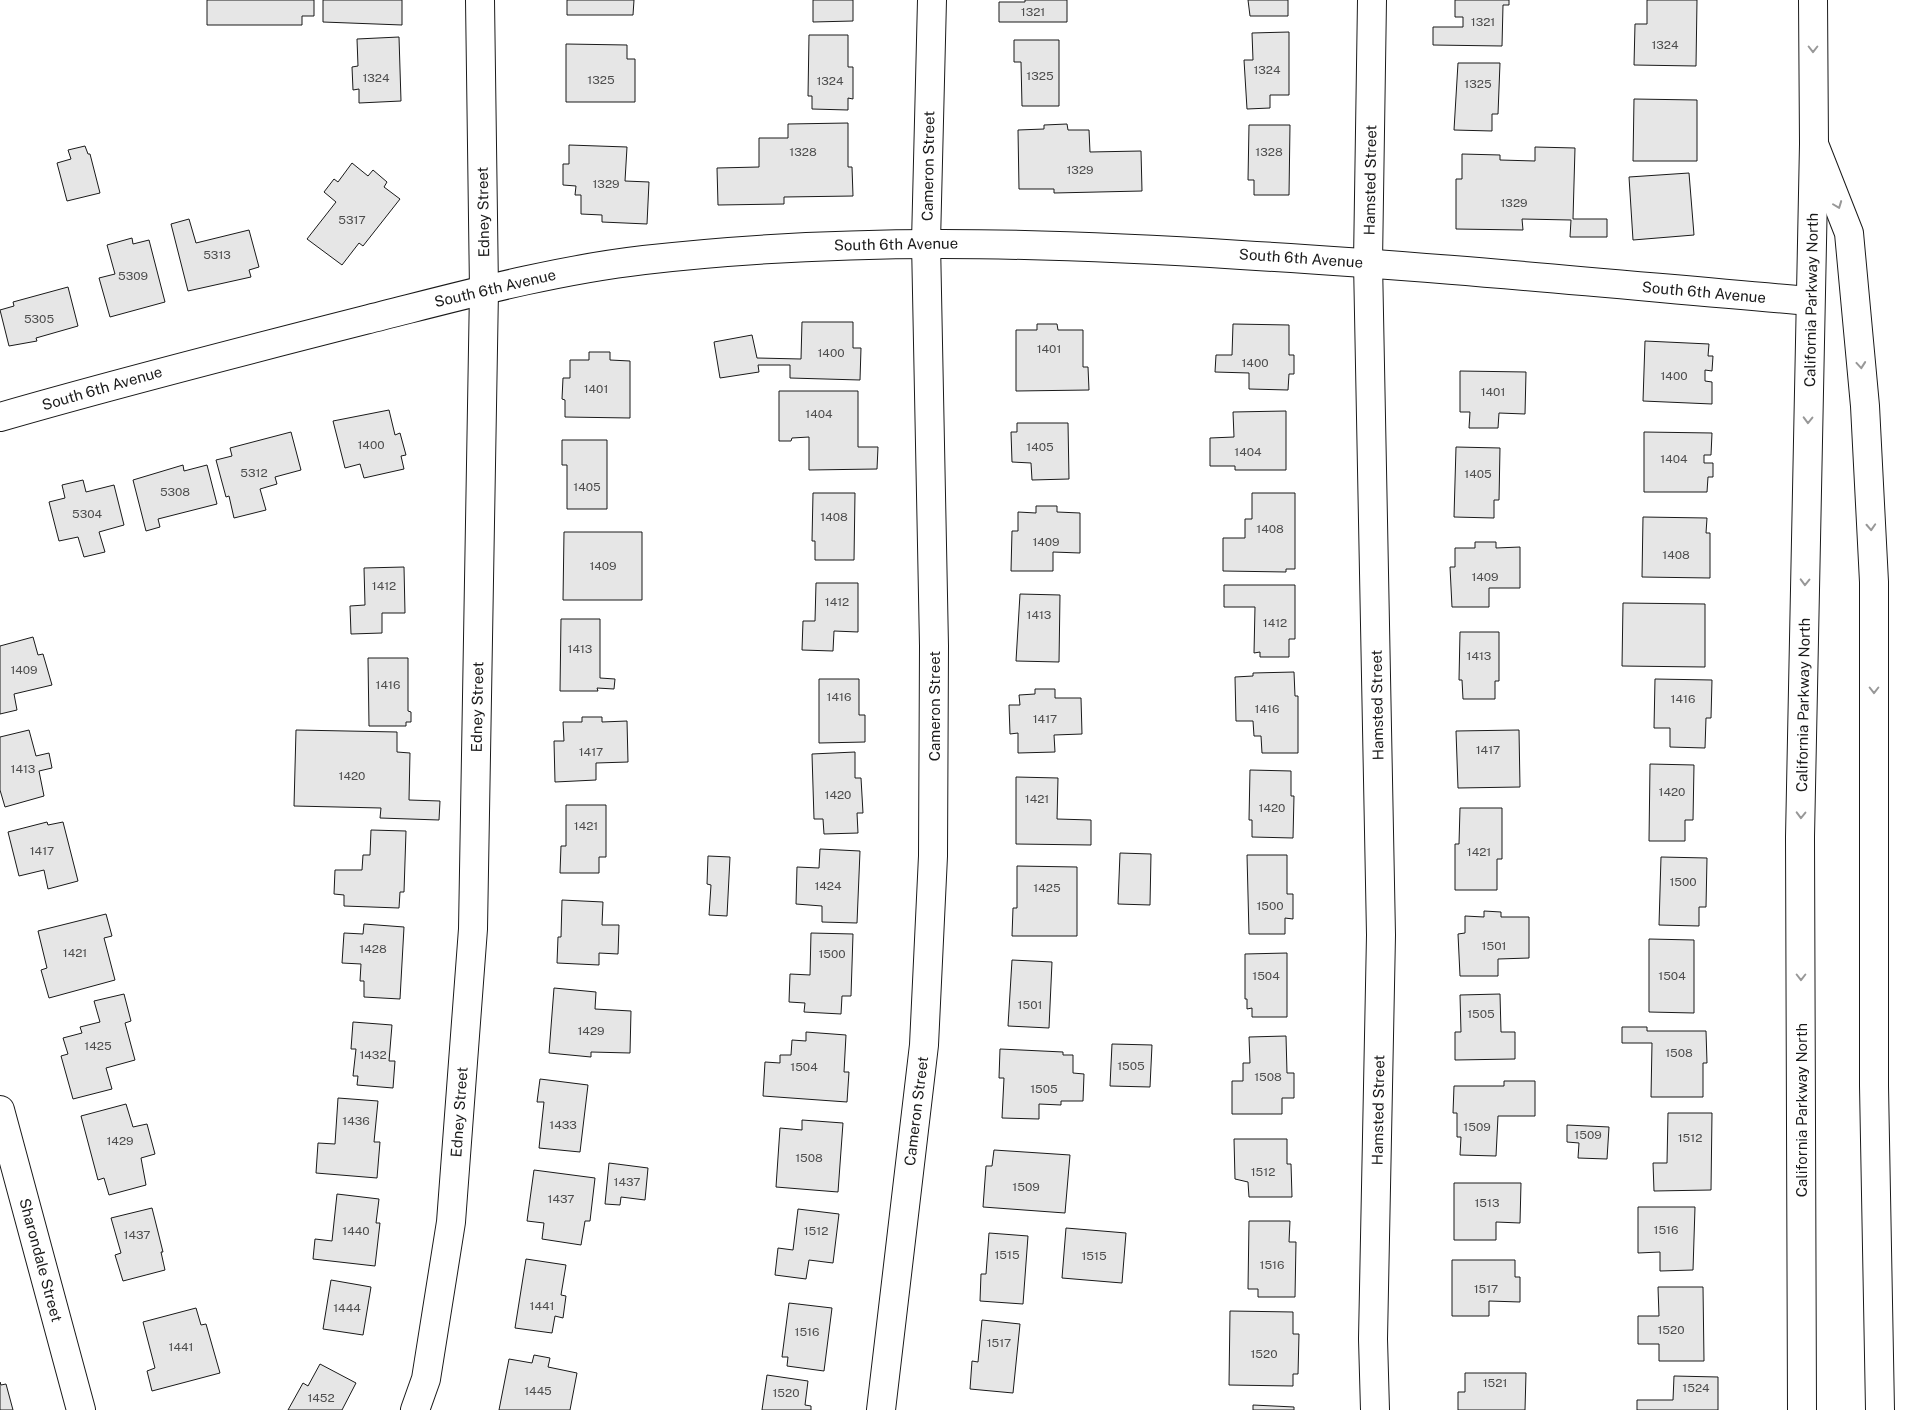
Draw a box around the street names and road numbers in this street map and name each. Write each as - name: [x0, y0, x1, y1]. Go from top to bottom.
- street label: Cameron Street: [919, 111, 937, 221]
- street label: Hamsted Street: [1361, 124, 1379, 235]
- street label: Edney Street: [474, 166, 492, 258]
- street label: California Parkway North: [1801, 213, 1821, 387]
- street label: South 6th Avenue: [834, 234, 958, 254]
- street label: South 6th Avenue: [1238, 245, 1364, 271]
- street label: South 6th Avenue: [433, 266, 557, 310]
- street label: South 6th Avenue: [1641, 278, 1767, 306]
- street label: South 6th Avenue: [40, 363, 164, 413]
- street label: California Parkway North: [1793, 618, 1813, 792]
- street label: Hamsted Street: [1368, 649, 1386, 760]
- street label: Cameron Street: [926, 651, 943, 761]
- street label: Edney Street: [468, 661, 486, 753]
- street label: California Parkway North: [1793, 1023, 1810, 1197]
- street label: Hamsted Street: [1369, 1054, 1387, 1165]
- street label: Cameron Street: [901, 1055, 931, 1167]
- street label: Edney Street: [447, 1066, 471, 1158]
- street label: Sharondale Street: [16, 1196, 66, 1324]

